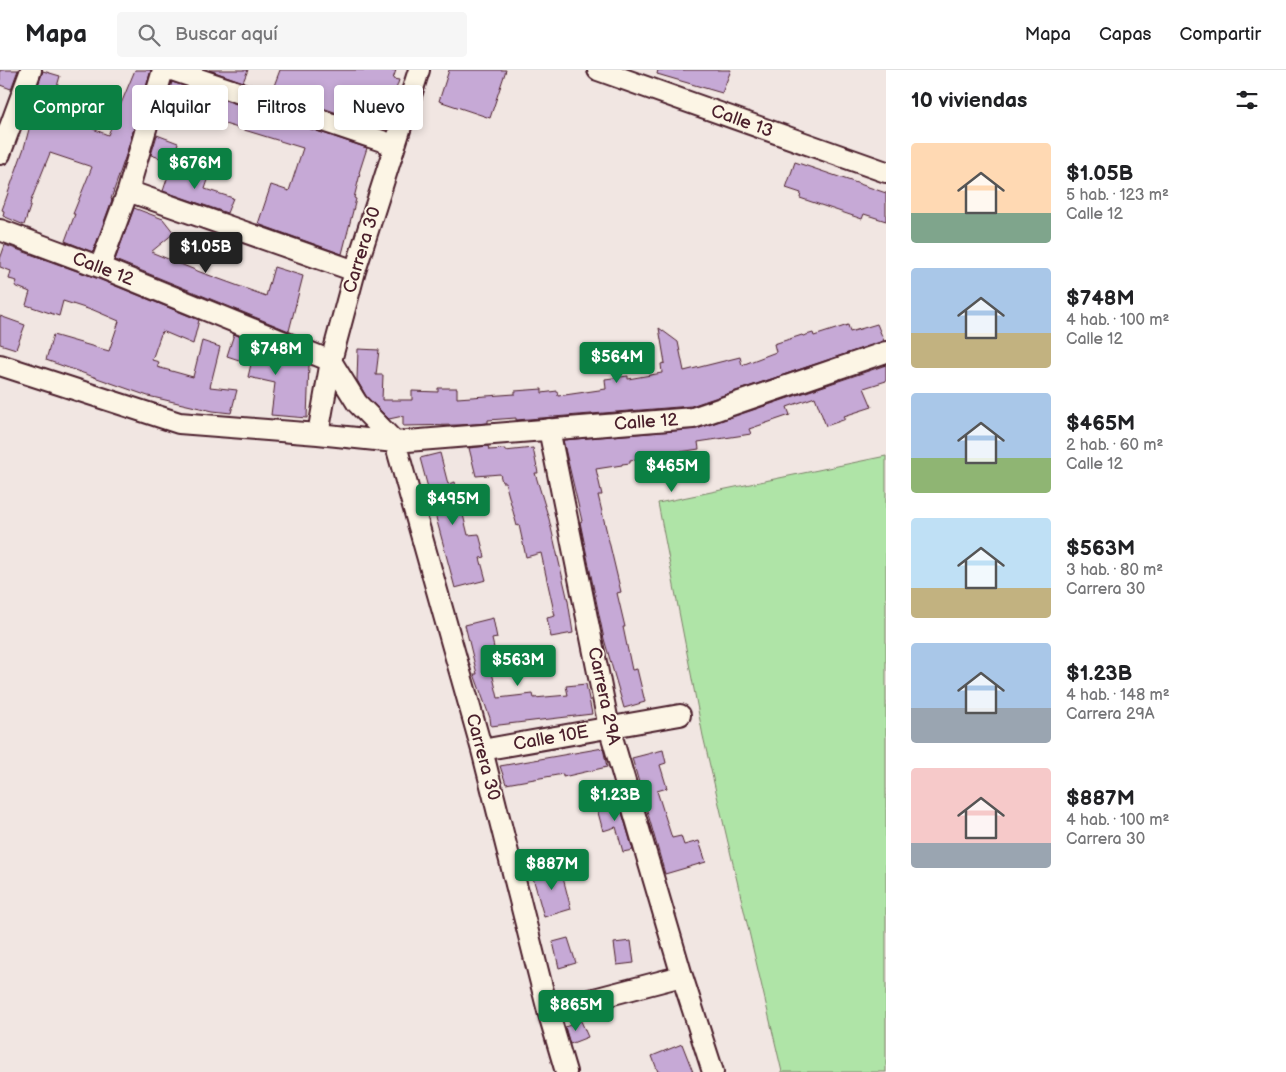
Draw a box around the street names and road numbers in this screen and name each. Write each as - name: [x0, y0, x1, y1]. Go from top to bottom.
- street label: Calle 13: [708, 100, 776, 142]
- street label: Carrera 30: [339, 204, 385, 296]
- street label: Calle 12: [69, 248, 137, 290]
- street label: Calle 12: [613, 409, 679, 435]
- street label: Carrera 29A: [583, 645, 625, 747]
- street label: Carrera 30: [461, 711, 505, 803]
- street label: Calle 10E: [512, 721, 590, 755]

